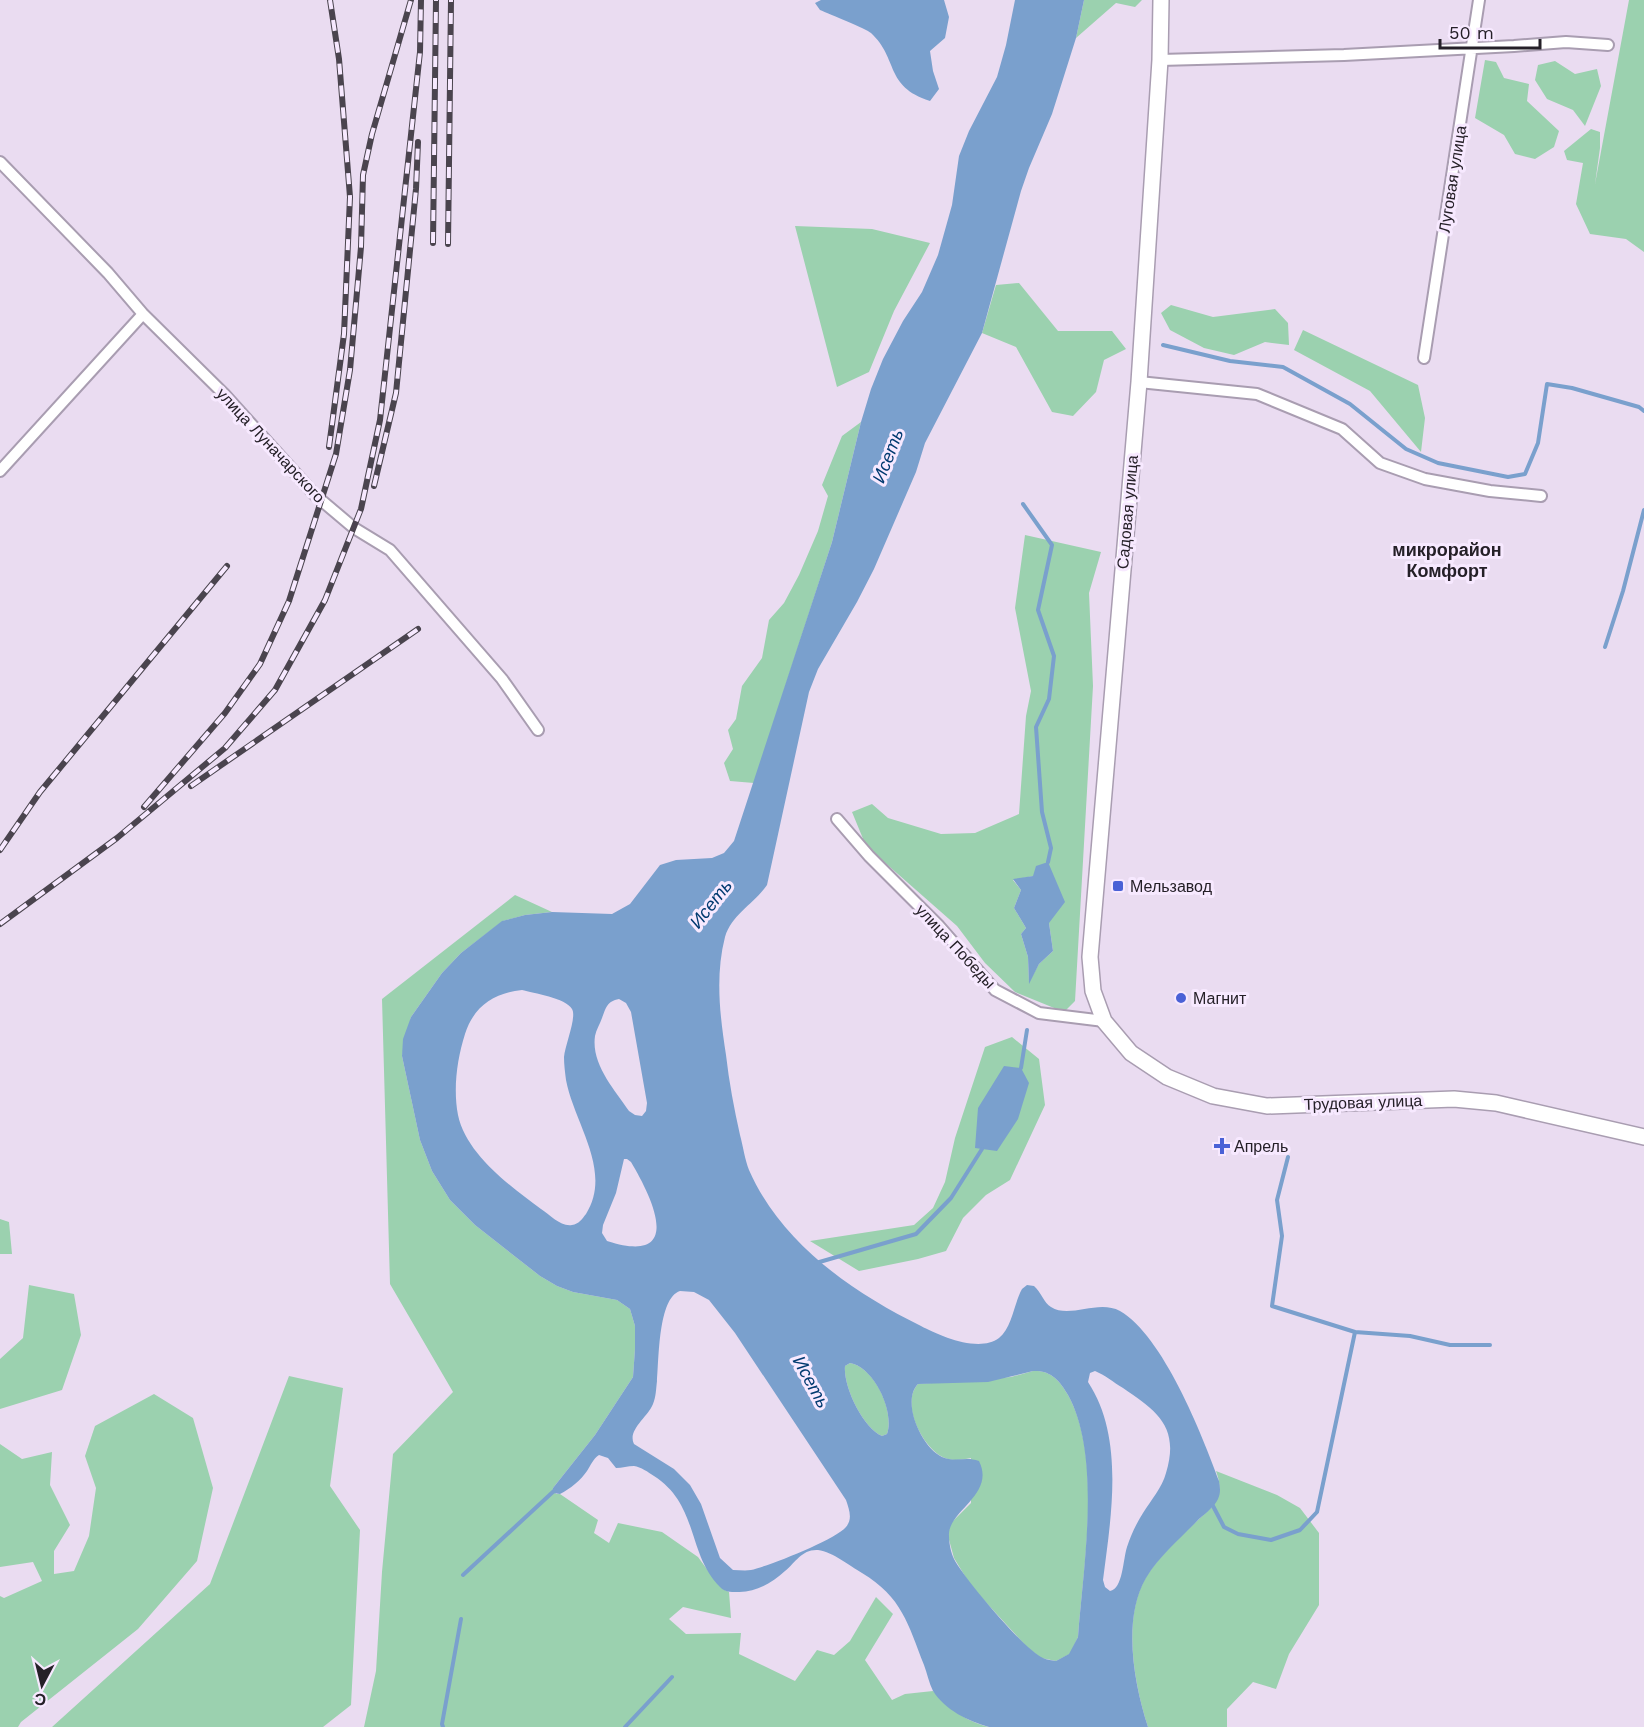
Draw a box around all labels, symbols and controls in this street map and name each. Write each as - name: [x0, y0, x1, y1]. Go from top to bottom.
- scale bar: [1440, 12, 1540, 50]
- text: 50 m: [1449, 22, 1494, 43]
- street label: Луговая улица: [1435, 124, 1470, 234]
- street label: улица Луначарского: [212, 384, 329, 507]
- water label: Исеть: [868, 426, 907, 486]
- street label: Садовая улица: [1113, 454, 1142, 570]
- district label: микрорайон Комфорт: [1392, 539, 1502, 581]
- water label: Исеть: [685, 875, 736, 932]
- place label: Мельзавод: [1130, 877, 1213, 896]
- marker: Мельзавод: [1111, 879, 1125, 893]
- street label: улица Победы: [912, 900, 999, 992]
- place label: Магнит: [1193, 989, 1247, 1008]
- marker: Магнит: [1174, 991, 1188, 1005]
- street label: Трудовая улица: [1303, 1091, 1423, 1114]
- place label: Апрель: [1234, 1137, 1288, 1156]
- marker: Апрель: [1215, 1139, 1229, 1153]
- water label: Исеть: [789, 1352, 834, 1411]
- north arrow: [12, 1655, 72, 1715]
- text: С: [33, 1689, 47, 1710]

